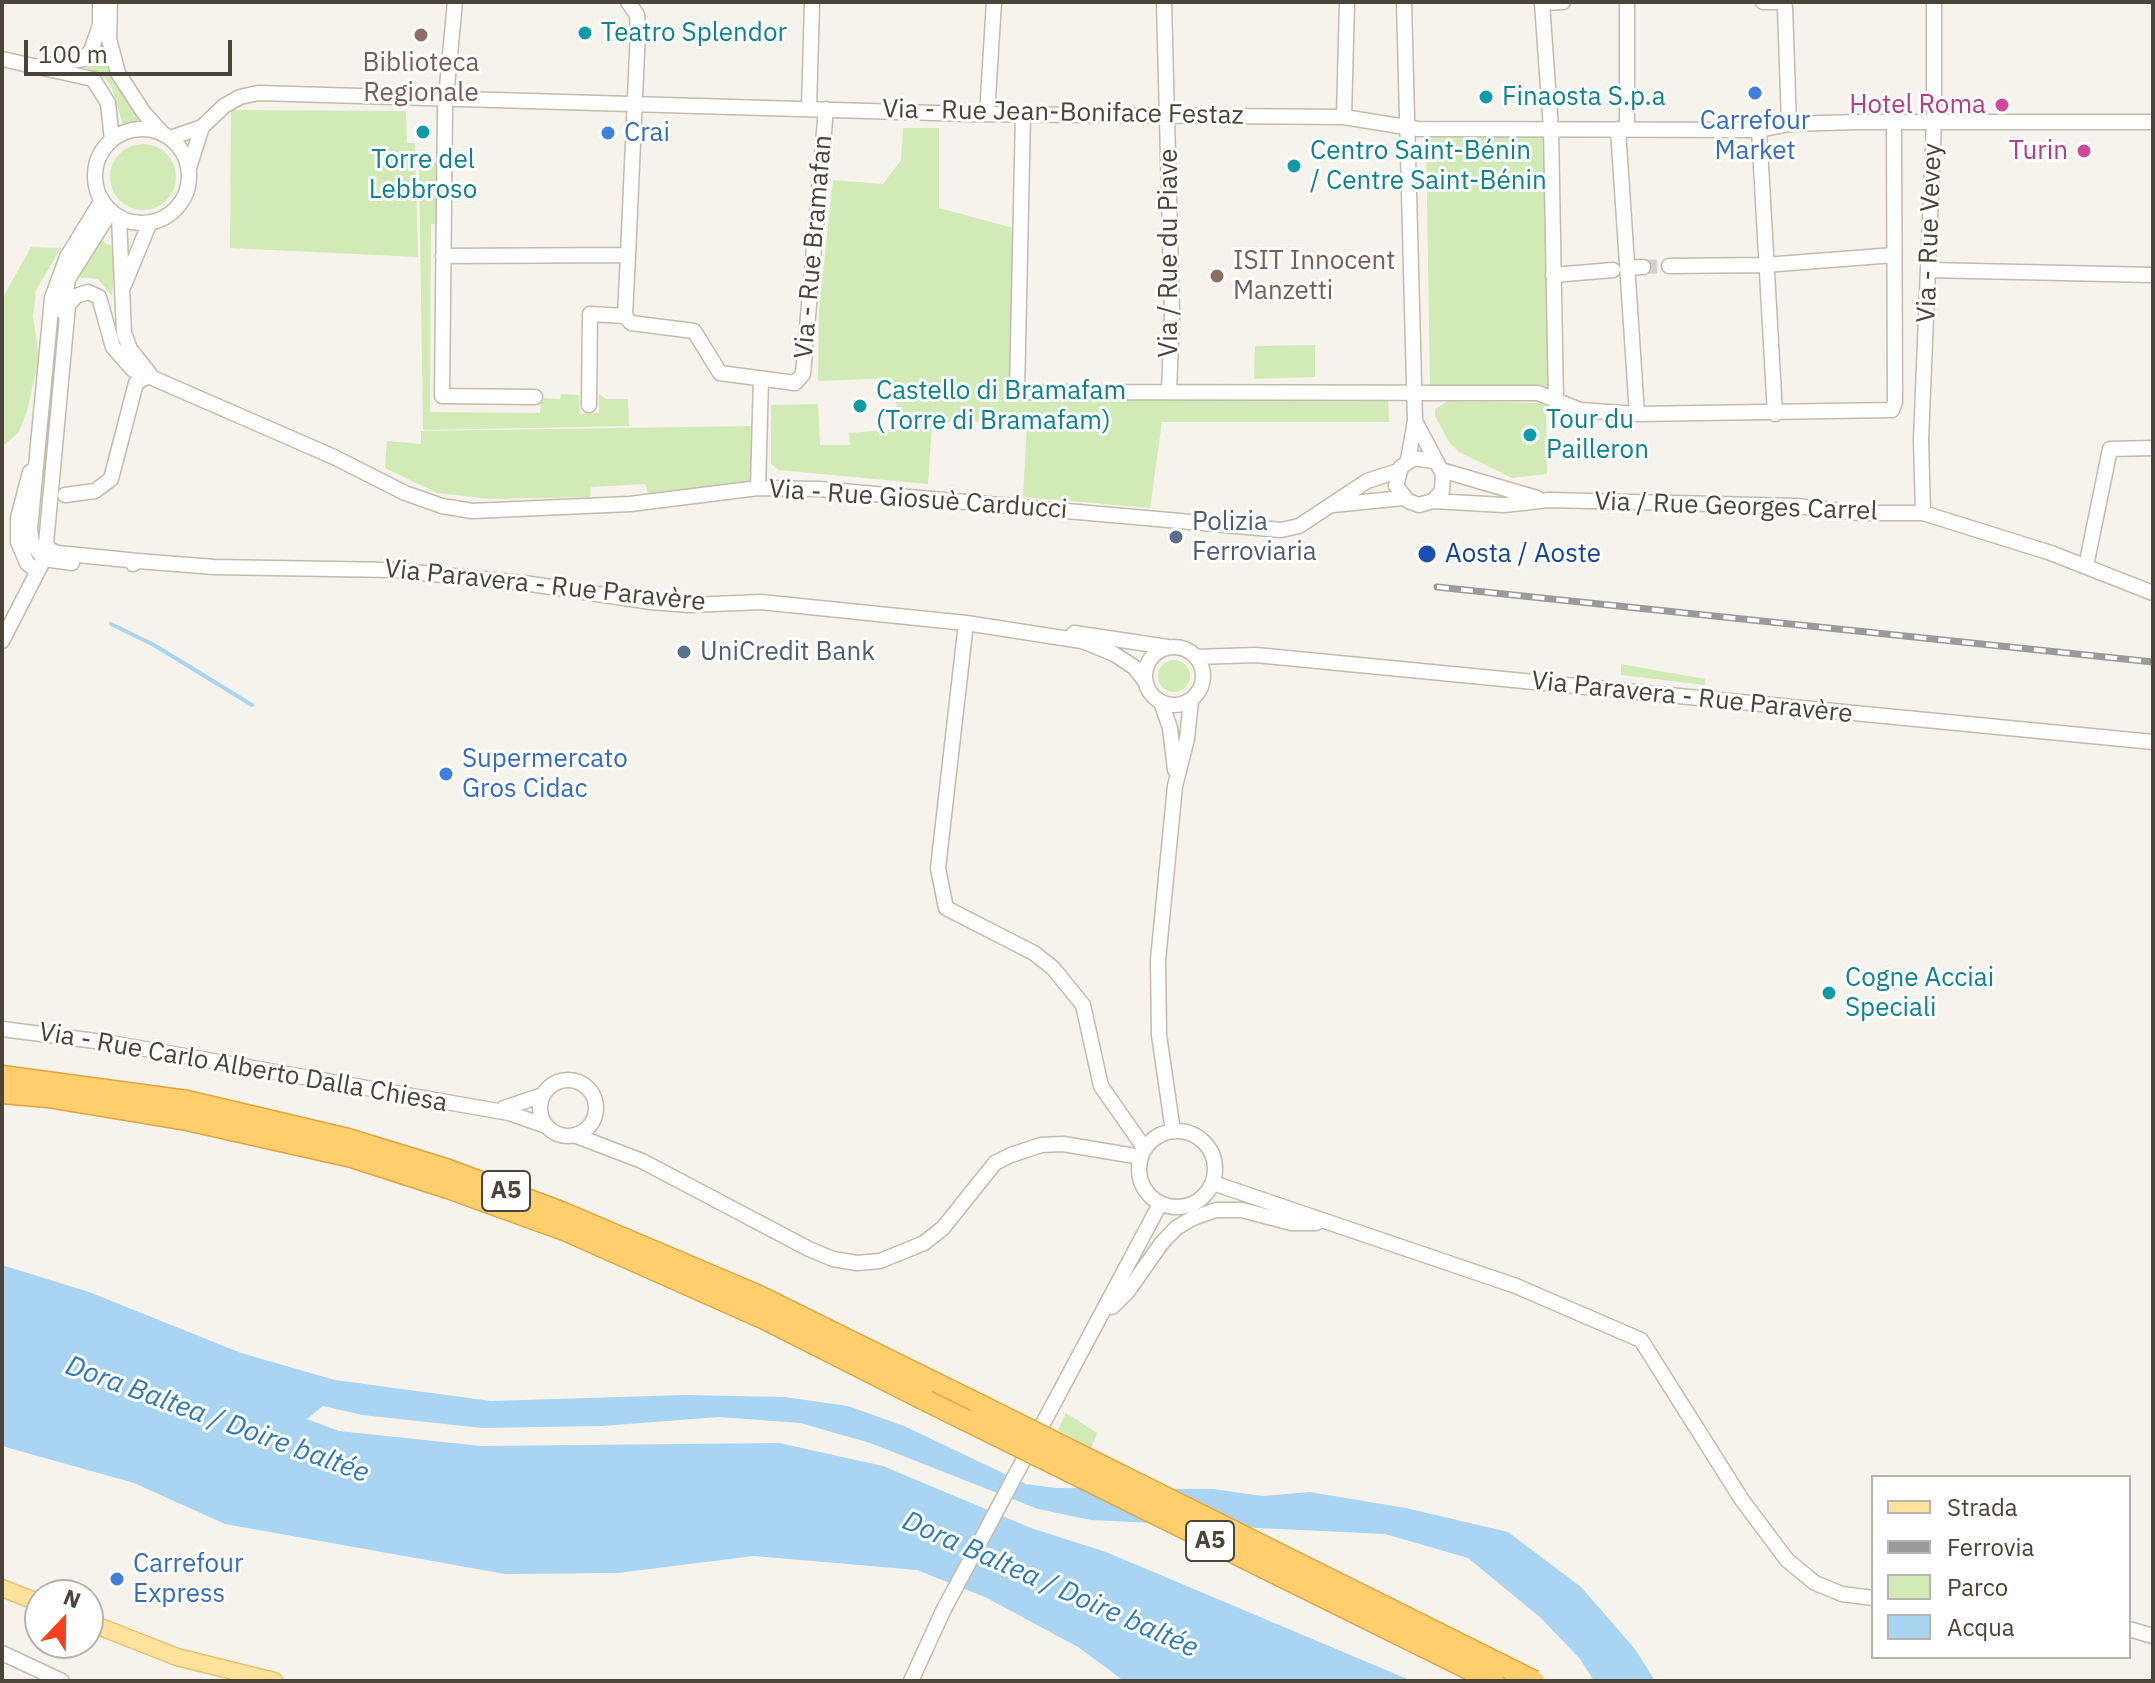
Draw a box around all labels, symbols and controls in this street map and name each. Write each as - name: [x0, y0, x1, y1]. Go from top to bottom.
- place label: Teatro Splendor: [601, 17, 787, 49]
- scale bar: [28, 24, 236, 74]
- marker: Teatro Splendor: [576, 24, 594, 42]
- marker: Biblioteca Regionale: [412, 26, 430, 44]
- text: 100 m: [38, 38, 108, 70]
- place label: Biblioteca Regionale: [363, 47, 479, 108]
- place label: Finaosta S.p.a: [1502, 81, 1666, 113]
- marker: Carrefour Market: [1746, 84, 1764, 102]
- marker: Finaosta S.p.a: [1477, 88, 1495, 106]
- place label: Hotel Roma: [1849, 89, 1986, 121]
- street label: Via - Rue Jean-Boniface Festaz: [882, 94, 1244, 132]
- marker: Hotel Roma: [1993, 96, 2011, 114]
- place label: Carrefour Market: [1700, 105, 1810, 166]
- place label: Crai: [624, 117, 670, 149]
- marker: Torre del Lebbroso: [414, 123, 432, 141]
- marker: Crai: [599, 124, 617, 142]
- street label: Via - Rue Bramafan: [789, 134, 839, 360]
- place label: Centro Saint-Bénin / Centre Saint-Bénin: [1310, 135, 1547, 196]
- place label: Turin: [2009, 135, 2068, 167]
- marker: Turin: [2075, 142, 2093, 160]
- street label: Via - Rue Vevey: [1911, 143, 1949, 323]
- place label: Torre del Lebbroso: [369, 144, 477, 206]
- street label: Via / Rue du Piave: [1153, 148, 1185, 358]
- marker: Centro Saint-Bénin / Centre Saint-Bénin: [1285, 157, 1303, 175]
- place label: ISIT Innocent Manzetti: [1233, 245, 1395, 306]
- marker: ISIT Innocent Manzetti: [1208, 267, 1226, 285]
- place label: Castello di Bramafam (Torre di Bramafam): [876, 375, 1126, 436]
- marker: Castello di Bramafam (Torre di Bramafam): [851, 397, 869, 415]
- place label: Tour du Pailleron: [1546, 404, 1649, 466]
- marker: Tour du Pailleron: [1521, 426, 1539, 444]
- street label: Via - Rue Giosuè Carducci: [768, 474, 1068, 526]
- street label: Via / Rue Georges Carrel: [1594, 486, 1878, 528]
- place label: Polizia Ferroviaria: [1192, 506, 1317, 568]
- marker: Polizia Ferroviaria: [1167, 528, 1185, 546]
- place label: Aosta / Aoste: [1445, 538, 1601, 570]
- marker: Aosta / Aoste: [1416, 543, 1438, 565]
- street label: Via Paravera - Rue Paravère: [383, 554, 707, 618]
- place label: UniCredit Bank: [700, 636, 875, 668]
- marker: UniCredit Bank: [675, 643, 693, 661]
- street label: Via Paravera - Rue Paravère: [1530, 666, 1854, 730]
- place label: Supermercato Gros Cidac: [462, 743, 628, 804]
- marker: Supermercato Gros Cidac: [437, 765, 455, 783]
- place label: Cogne Acciai Speciali: [1845, 962, 1994, 1024]
- marker: Cogne Acciai Speciali: [1820, 984, 1838, 1002]
- street label: Via - Rue Carlo Alberto Dalla Chiesa: [36, 1017, 450, 1119]
- road number: A5: [482, 1171, 530, 1211]
- water label: Dora Baltea / Doire baltée: [61, 1349, 373, 1491]
- legend: [1871, 1475, 2131, 1659]
- text: Strada: [1947, 1491, 2018, 1523]
- water label: Dora Baltea / Doire baltée: [897, 1505, 1203, 1665]
- road number: A5: [1186, 1521, 1234, 1561]
- text: Ferrovia: [1947, 1531, 2034, 1563]
- place label: Carrefour Express: [133, 1548, 243, 1610]
- marker: Carrefour Express: [108, 1570, 126, 1588]
- text: Parco: [1947, 1571, 2008, 1603]
- north arrow: [24, 1579, 104, 1659]
- text: N: [60, 1582, 85, 1615]
- text: Acqua: [1947, 1611, 2015, 1643]

